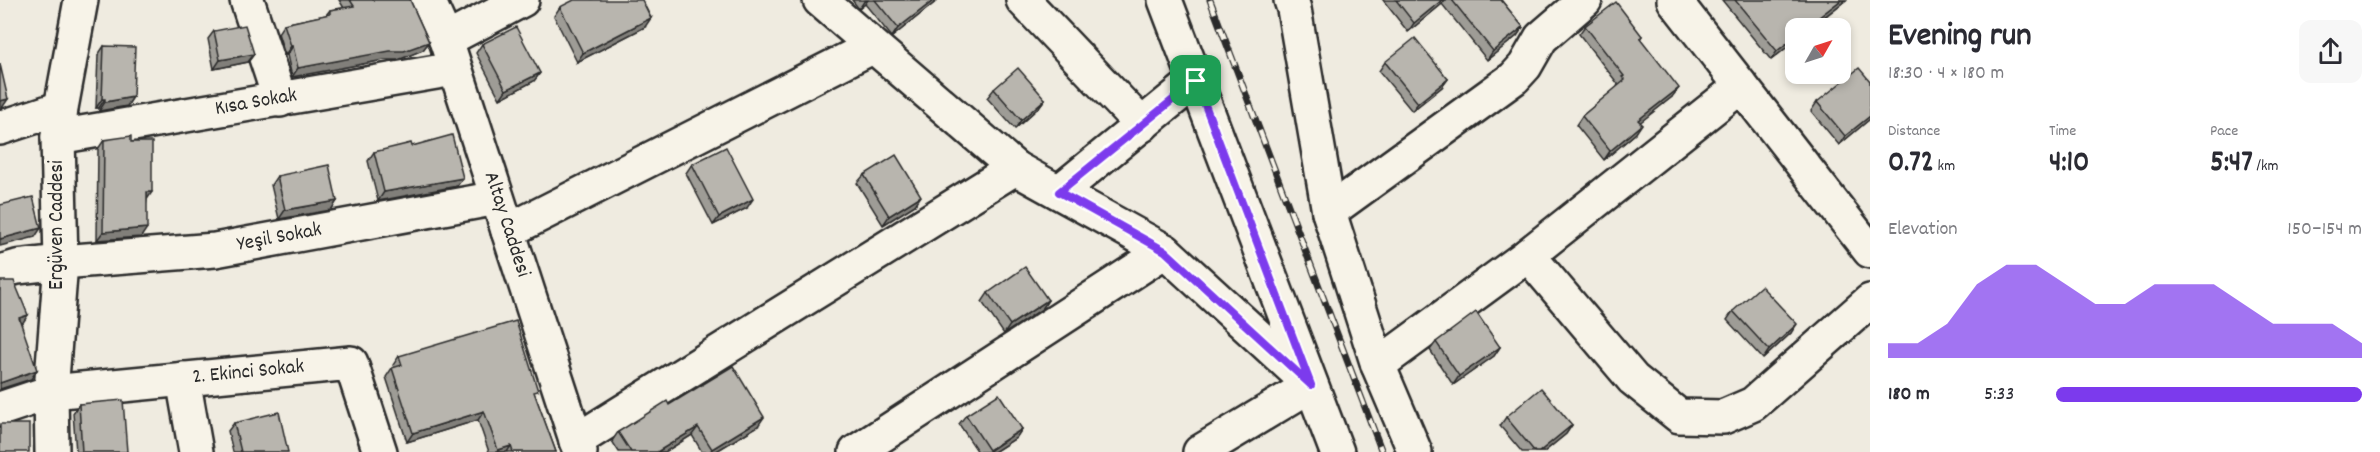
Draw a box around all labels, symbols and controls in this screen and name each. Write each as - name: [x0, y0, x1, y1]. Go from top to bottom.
- text: Evening run: [1888, 14, 2032, 61]
- north arrow: [1785, 18, 1851, 84]
- map controls: [1785, 18, 1851, 84]
- button: share: [2299, 20, 2362, 83]
- pin: [1170, 55, 1221, 106]
- text: 18:30 · 4 × 180 m: [1888, 60, 2004, 88]
- icon: arrive: [1179, 64, 1212, 97]
- street label: Kısa Sokak: [213, 81, 299, 125]
- text: Distance: [1888, 120, 1940, 143]
- text: Time: [2049, 120, 2076, 143]
- text: Pace: [2210, 120, 2238, 143]
- text: 0.72: [1888, 143, 1934, 186]
- text: 4:10: [2049, 143, 2089, 186]
- text: 5:47: [2210, 143, 2253, 186]
- text: km: [1934, 155, 1955, 178]
- text: /km: [2253, 155, 2279, 178]
- street label: Ergüven Caddesi: [43, 160, 73, 290]
- street label: Altay Caddesi: [475, 168, 537, 281]
- street label: Yeşil Sokak: [235, 216, 324, 261]
- text: Elevation: [1888, 216, 1958, 244]
- text: 150–154 m: [2287, 216, 2362, 244]
- street label: 2. Ekinci Sokak: [191, 353, 306, 393]
- text: 180 m: [1888, 381, 1930, 409]
- text: 5:33: [1984, 381, 2014, 409]

